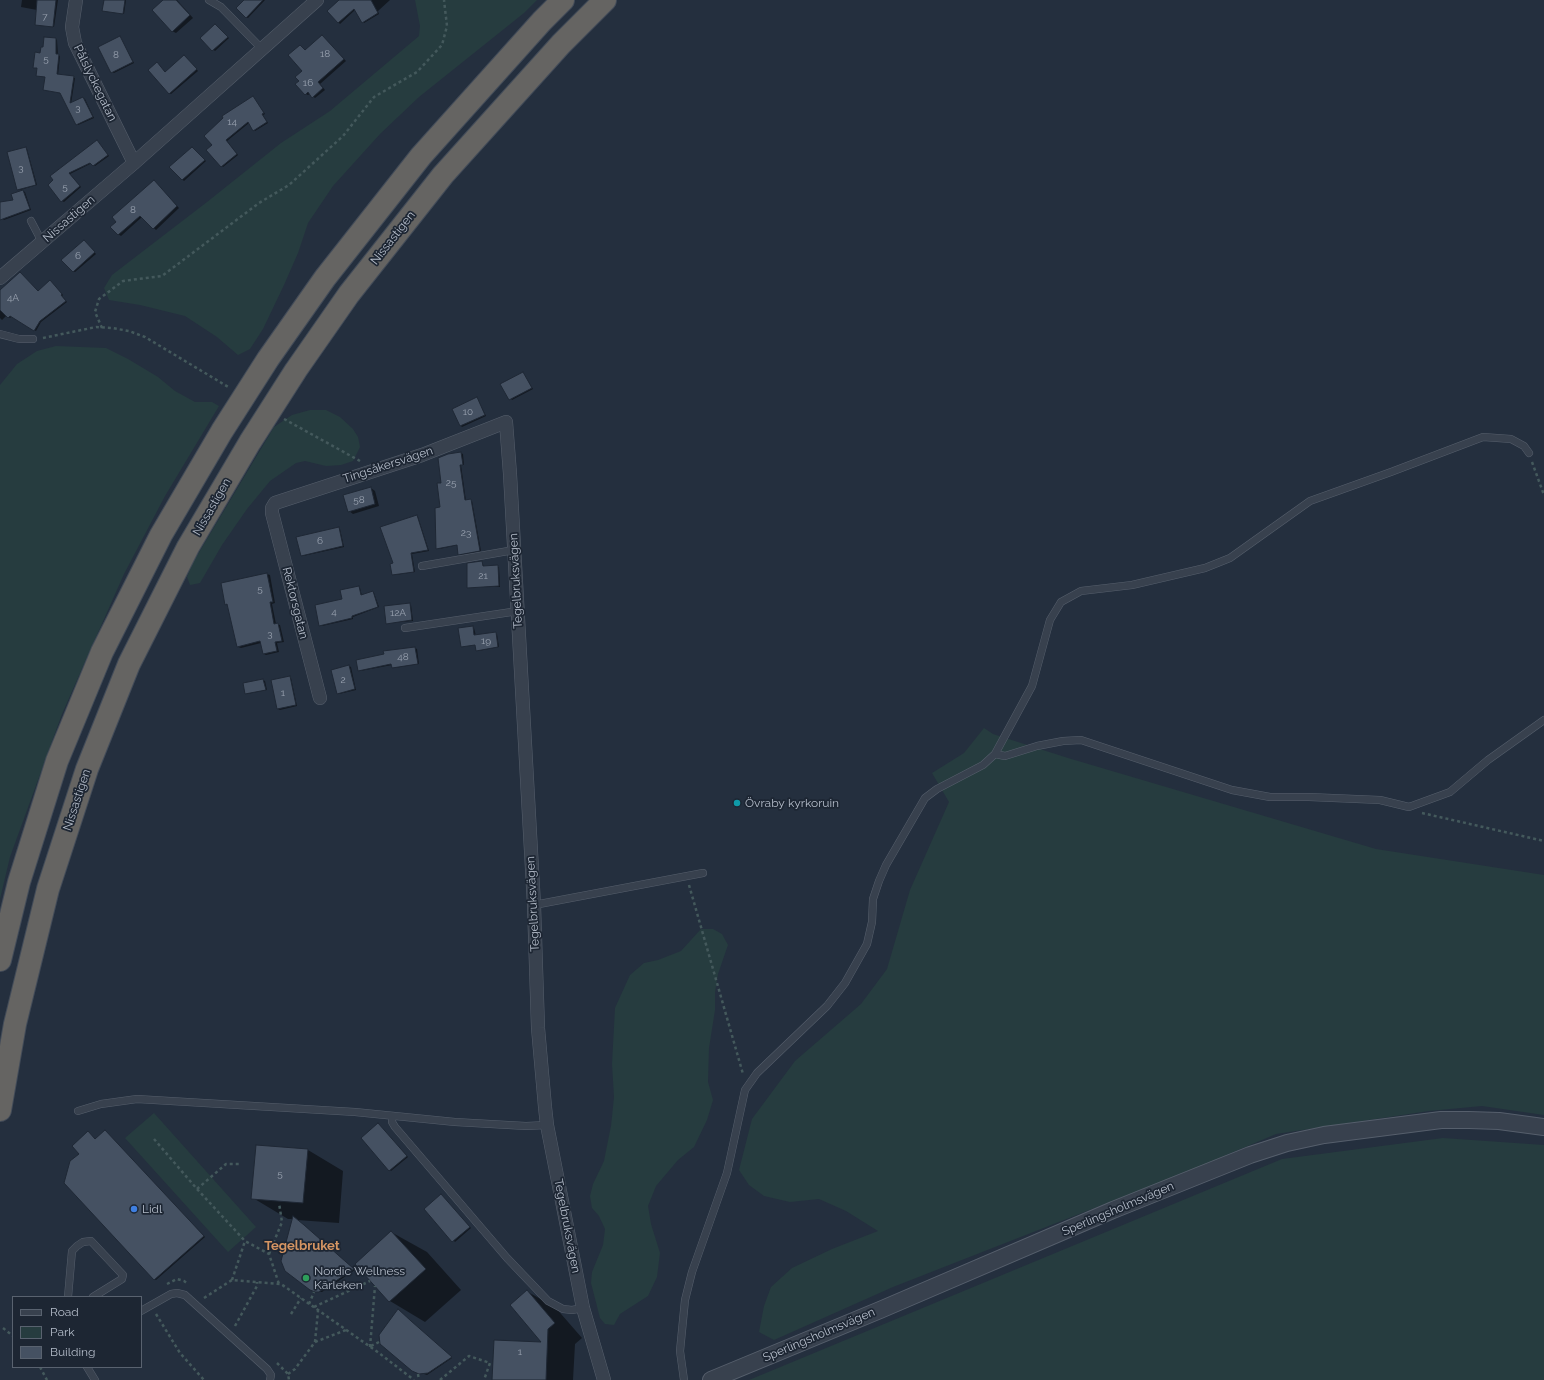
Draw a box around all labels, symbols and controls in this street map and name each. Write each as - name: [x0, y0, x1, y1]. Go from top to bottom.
- house number: 7: [42, 11, 48, 23]
- street label: Pålslyckegatan: [70, 42, 120, 124]
- house number: 18: [320, 48, 330, 60]
- house number: 8: [113, 49, 119, 61]
- house number: 5: [43, 53, 49, 65]
- house number: 16: [303, 77, 313, 89]
- house number: 3: [75, 102, 81, 114]
- house number: 14: [227, 116, 237, 128]
- house number: 3: [18, 162, 24, 174]
- house number: 5: [62, 181, 68, 193]
- street label: Nissastigen: [40, 193, 98, 245]
- house number: 8: [130, 204, 136, 216]
- street label: Nissastigen: [368, 208, 418, 268]
- house number: 6: [75, 250, 81, 262]
- house number: 4A: [7, 292, 19, 304]
- house number: 10: [463, 406, 473, 418]
- street label: Tingsåkersvägen: [341, 444, 435, 486]
- street label: Nissastigen: [190, 476, 234, 538]
- house number: 25: [446, 477, 456, 489]
- house number: 58: [353, 494, 365, 506]
- house number: 23: [461, 527, 471, 539]
- street label: Tegelbruksvägen: [506, 533, 526, 629]
- house number: 6: [317, 535, 323, 547]
- street label: Rektorsgatan: [279, 566, 311, 640]
- house number: 21: [478, 570, 488, 582]
- house number: 5: [257, 583, 263, 595]
- house number: 4: [331, 606, 337, 618]
- house number: 12A: [390, 607, 406, 619]
- house number: 3: [267, 628, 273, 640]
- house number: 19: [481, 635, 491, 647]
- house number: 48: [397, 651, 409, 663]
- house number: 2: [340, 674, 346, 686]
- house number: 1: [281, 687, 285, 699]
- street label: Nissastigen: [60, 767, 94, 833]
- place label: Övraby kyrkoruin: [745, 796, 839, 810]
- marker: Övraby kyrkoruin: [732, 798, 742, 808]
- street label: Tegelbruksvägen: [523, 856, 543, 952]
- house number: 5: [277, 1168, 283, 1180]
- street label: Tegelbruksvägen: [551, 1178, 583, 1274]
- street label: Sperlingsholmsvägen: [1060, 1179, 1176, 1239]
- place label: Lidl: [142, 1202, 162, 1216]
- marker: Lidl: [129, 1204, 139, 1214]
- district label: Tegelbruket: [264, 1238, 340, 1254]
- place label: Nordic Wellness Kärleken: [314, 1264, 405, 1292]
- marker: Nordic Wellness Kärleken: [301, 1273, 311, 1283]
- legend: [12, 1296, 142, 1368]
- text: Road: [50, 1305, 79, 1319]
- street label: Sperlingsholmsvägen: [761, 1305, 877, 1365]
- text: Park: [50, 1325, 75, 1339]
- text: Building: [50, 1345, 96, 1359]
- house number: 1: [518, 1346, 522, 1358]

